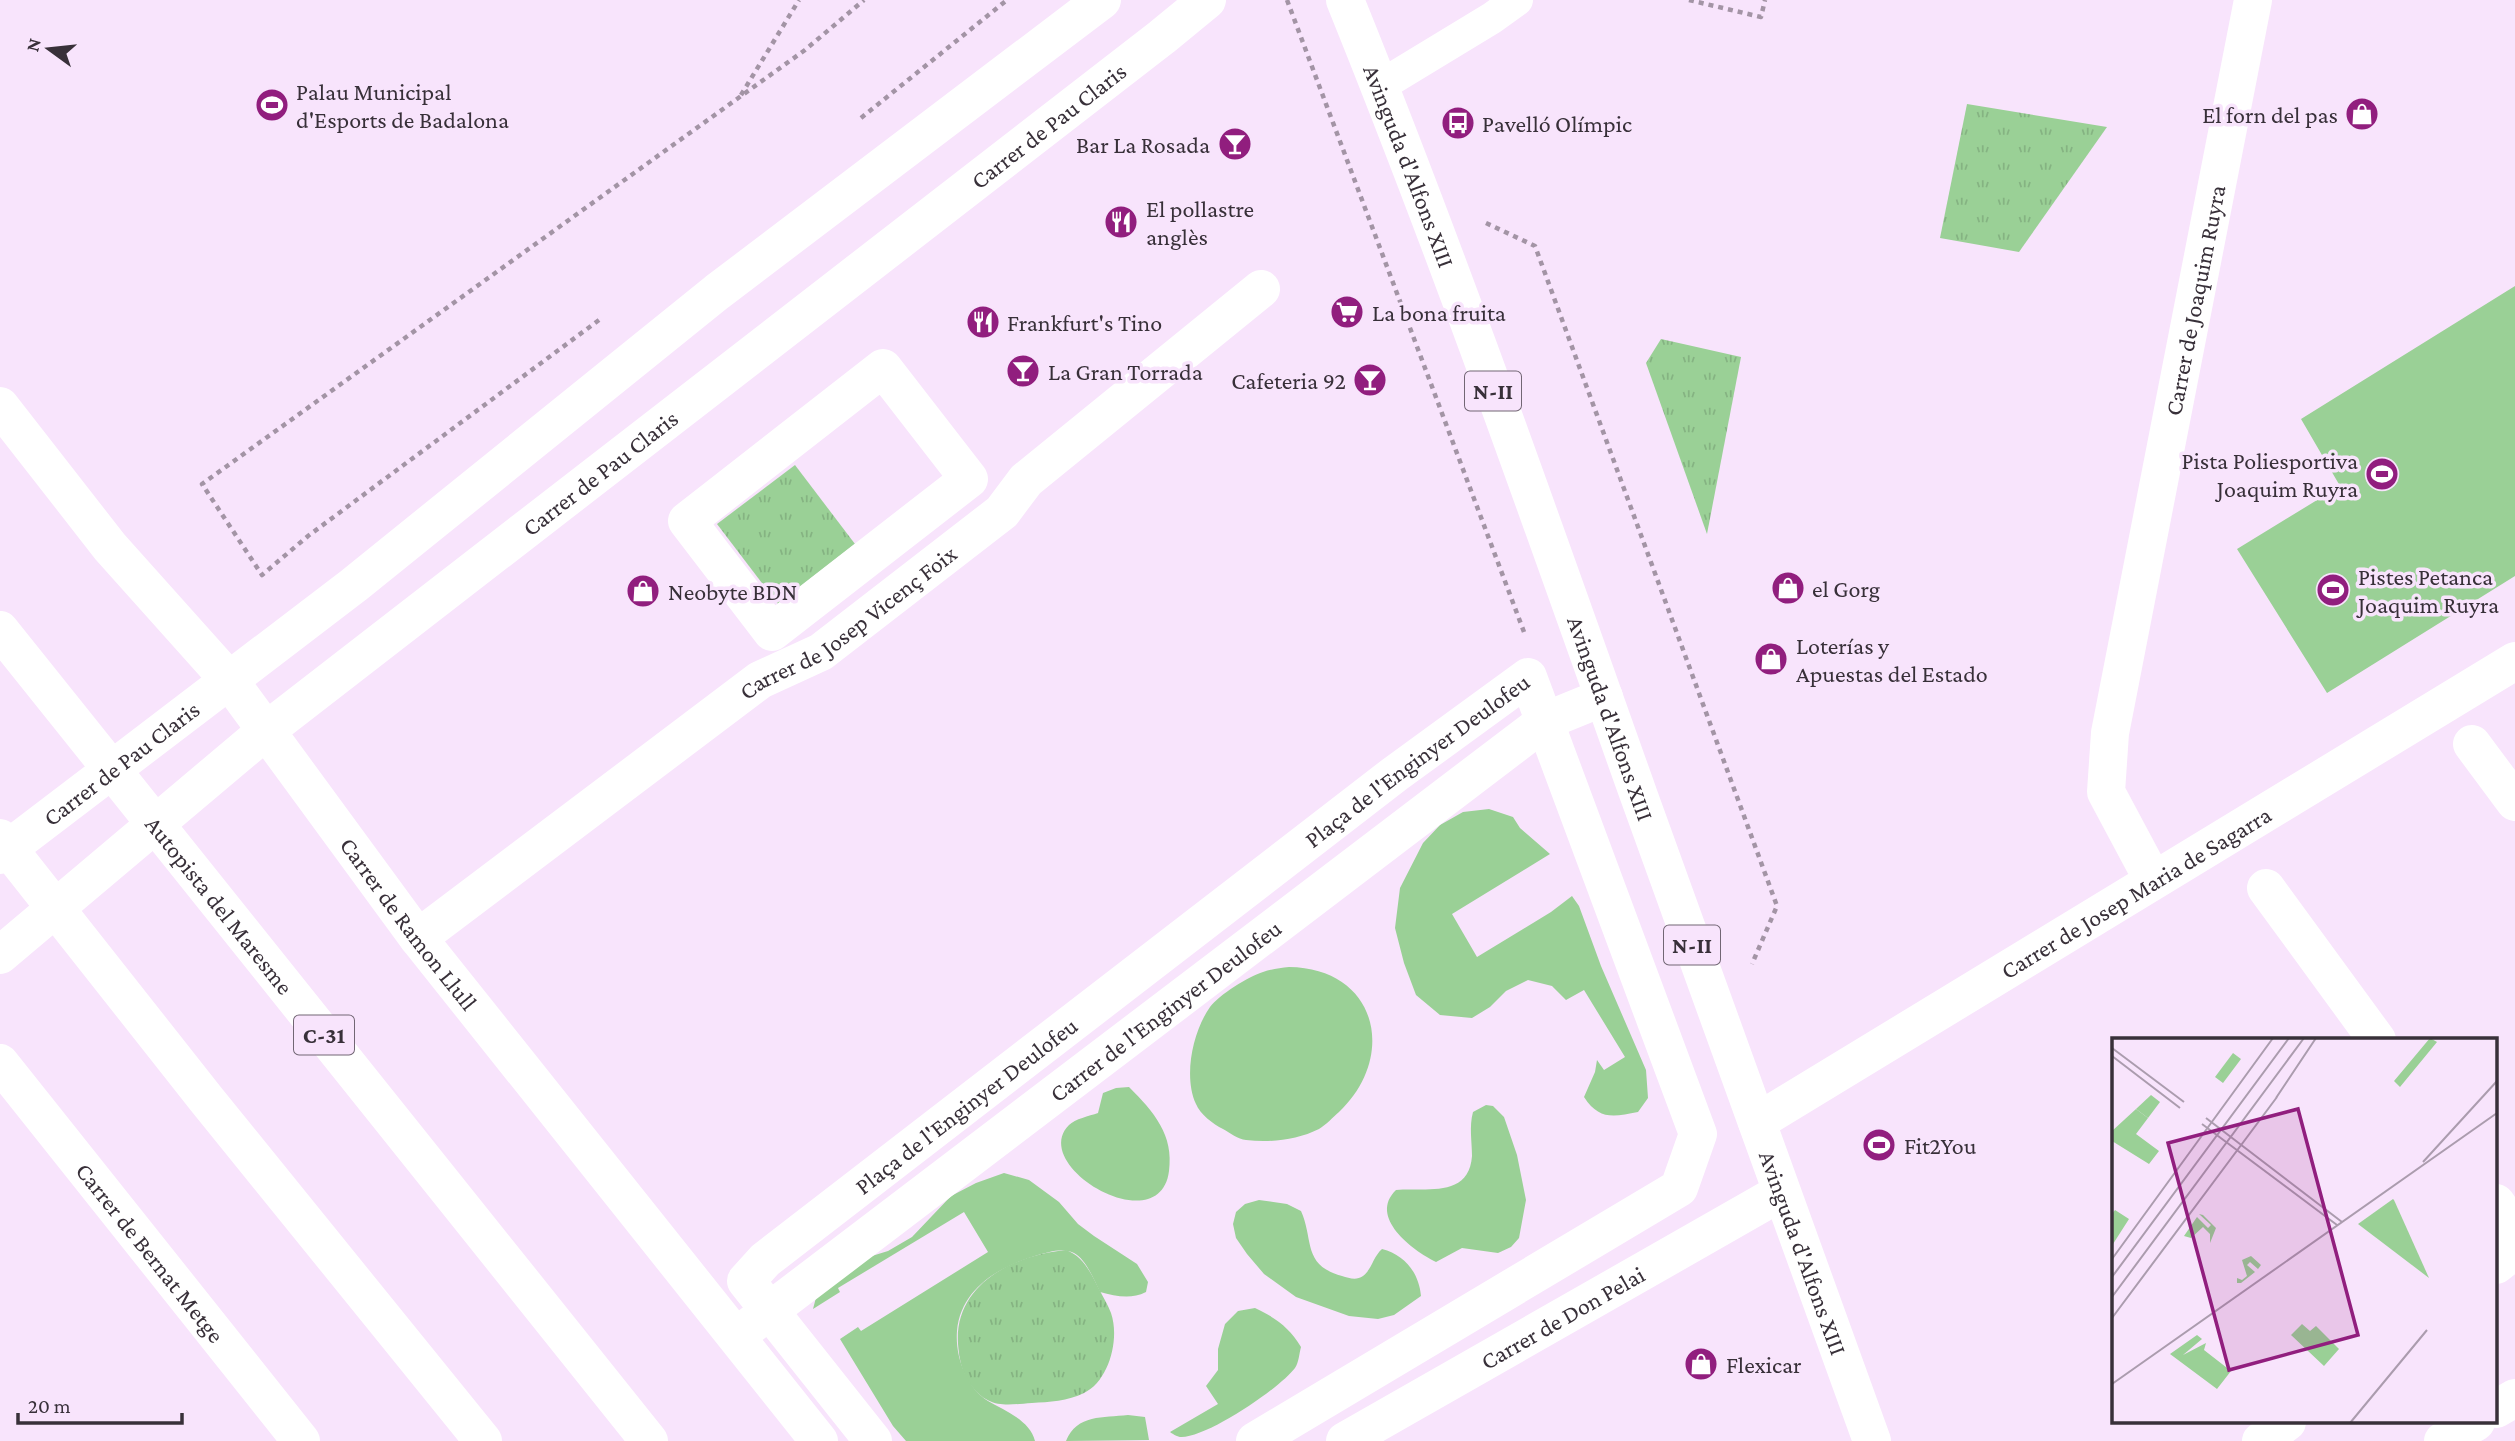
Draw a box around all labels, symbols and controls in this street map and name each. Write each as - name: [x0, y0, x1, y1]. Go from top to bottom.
- north arrow: [14, 14, 84, 84]
- text: N: [21, 36, 45, 54]
- street label: Carrer de Pau Claris: [965, 57, 1131, 194]
- street label: Avinguda d'Alfons XIII: [1359, 60, 1461, 271]
- place label: Palau Municipal d'Esports de Badalona: [296, 78, 509, 133]
- sports icon: Palau Municipal d'Esports de Badalona: [253, 86, 291, 124]
- shop icon: El forn del pas: [2343, 95, 2381, 133]
- place label: El forn del pas: [2202, 101, 2338, 128]
- bus stop icon: Pavelló Olímpic: [1439, 104, 1477, 142]
- place label: Pavelló Olímpic: [1482, 110, 1632, 137]
- bar icon: Bar La Rosada: [1216, 125, 1254, 163]
- place label: Bar La Rosada: [1076, 131, 1210, 158]
- street label: Carrer de Joaquim Ruyra: [2159, 183, 2230, 418]
- place label: El pollastre anglès: [1146, 195, 1254, 250]
- restaurant icon: El pollastre anglès: [1102, 203, 1140, 241]
- supermarket icon: La bona fruita: [1328, 293, 1366, 331]
- place label: La bona fruita: [1372, 299, 1506, 326]
- restaurant icon: Frankfurt's Tino: [964, 303, 1002, 341]
- place label: Frankfurt's Tino: [1007, 309, 1162, 336]
- bar icon: La Gran Torrada: [1004, 352, 1042, 390]
- place label: La Gran Torrada: [1048, 358, 1203, 385]
- bar icon: Cafeteria 92: [1351, 361, 1389, 399]
- place label: Cafeteria 92: [1231, 367, 1346, 394]
- road number: N-II: [1465, 372, 1521, 410]
- street label: Carrer de Pau Claris: [517, 404, 683, 541]
- place label: Pista Poliesportiva Joaquim Ruyra: [2182, 447, 2358, 502]
- sports icon: Pista Poliesportiva Joaquim Ruyra: [2363, 455, 2401, 493]
- street label: Carrer de Josep Vicenç Foix: [734, 539, 961, 705]
- place label: Pistes Petanca Joaquim Ruyra: [2356, 563, 2499, 618]
- shop icon: el Gorg: [1769, 569, 1807, 607]
- sports icon: Pistes Petanca Joaquim Ruyra: [2314, 571, 2352, 609]
- shop icon: Neobyte BDN: [624, 572, 662, 610]
- place label: el Gorg: [1812, 575, 1881, 602]
- place label: Neobyte BDN: [668, 578, 797, 605]
- street label: Avinguda d'Alfons XIII: [1563, 612, 1660, 824]
- place label: Loterías y Apuestas del Estado: [1796, 632, 1988, 687]
- shop icon: Loterías y Apuestas del Estado: [1752, 640, 1790, 678]
- street label: Plaça de l'Enginyer Deulofeu: [1299, 667, 1534, 852]
- street label: Carrer de Pau Claris: [38, 695, 204, 831]
- street label: Carrer de Josep Maria de Sagarra: [1995, 800, 2276, 984]
- street label: Autopista del Maresme: [141, 810, 299, 999]
- street label: Carrer de Ramon Llull: [335, 832, 483, 1015]
- street label: Carrer de l'Enginyer Deulofeu: [1044, 913, 1286, 1107]
- road number: N-II: [1664, 926, 1720, 964]
- street label: Plaça de l'Enginyer Deulofeu: [849, 1011, 1082, 1199]
- road number: C-31: [294, 1016, 354, 1054]
- inset map: [2112, 1038, 2498, 1424]
- sports icon: Fit2You: [1860, 1126, 1898, 1164]
- place label: Fit2You: [1904, 1132, 1977, 1159]
- street label: Avinguda d'Alfons XIII: [1754, 1147, 1853, 1358]
- street label: Carrer de Bernat Metge: [71, 1157, 230, 1348]
- street label: Carrer de Don Pelai: [1476, 1260, 1649, 1374]
- shop icon: Flexicar: [1682, 1345, 1720, 1383]
- place label: Flexicar: [1726, 1351, 1802, 1378]
- scale bar: [18, 1382, 182, 1426]
- text: 20 m: [28, 1394, 71, 1418]

